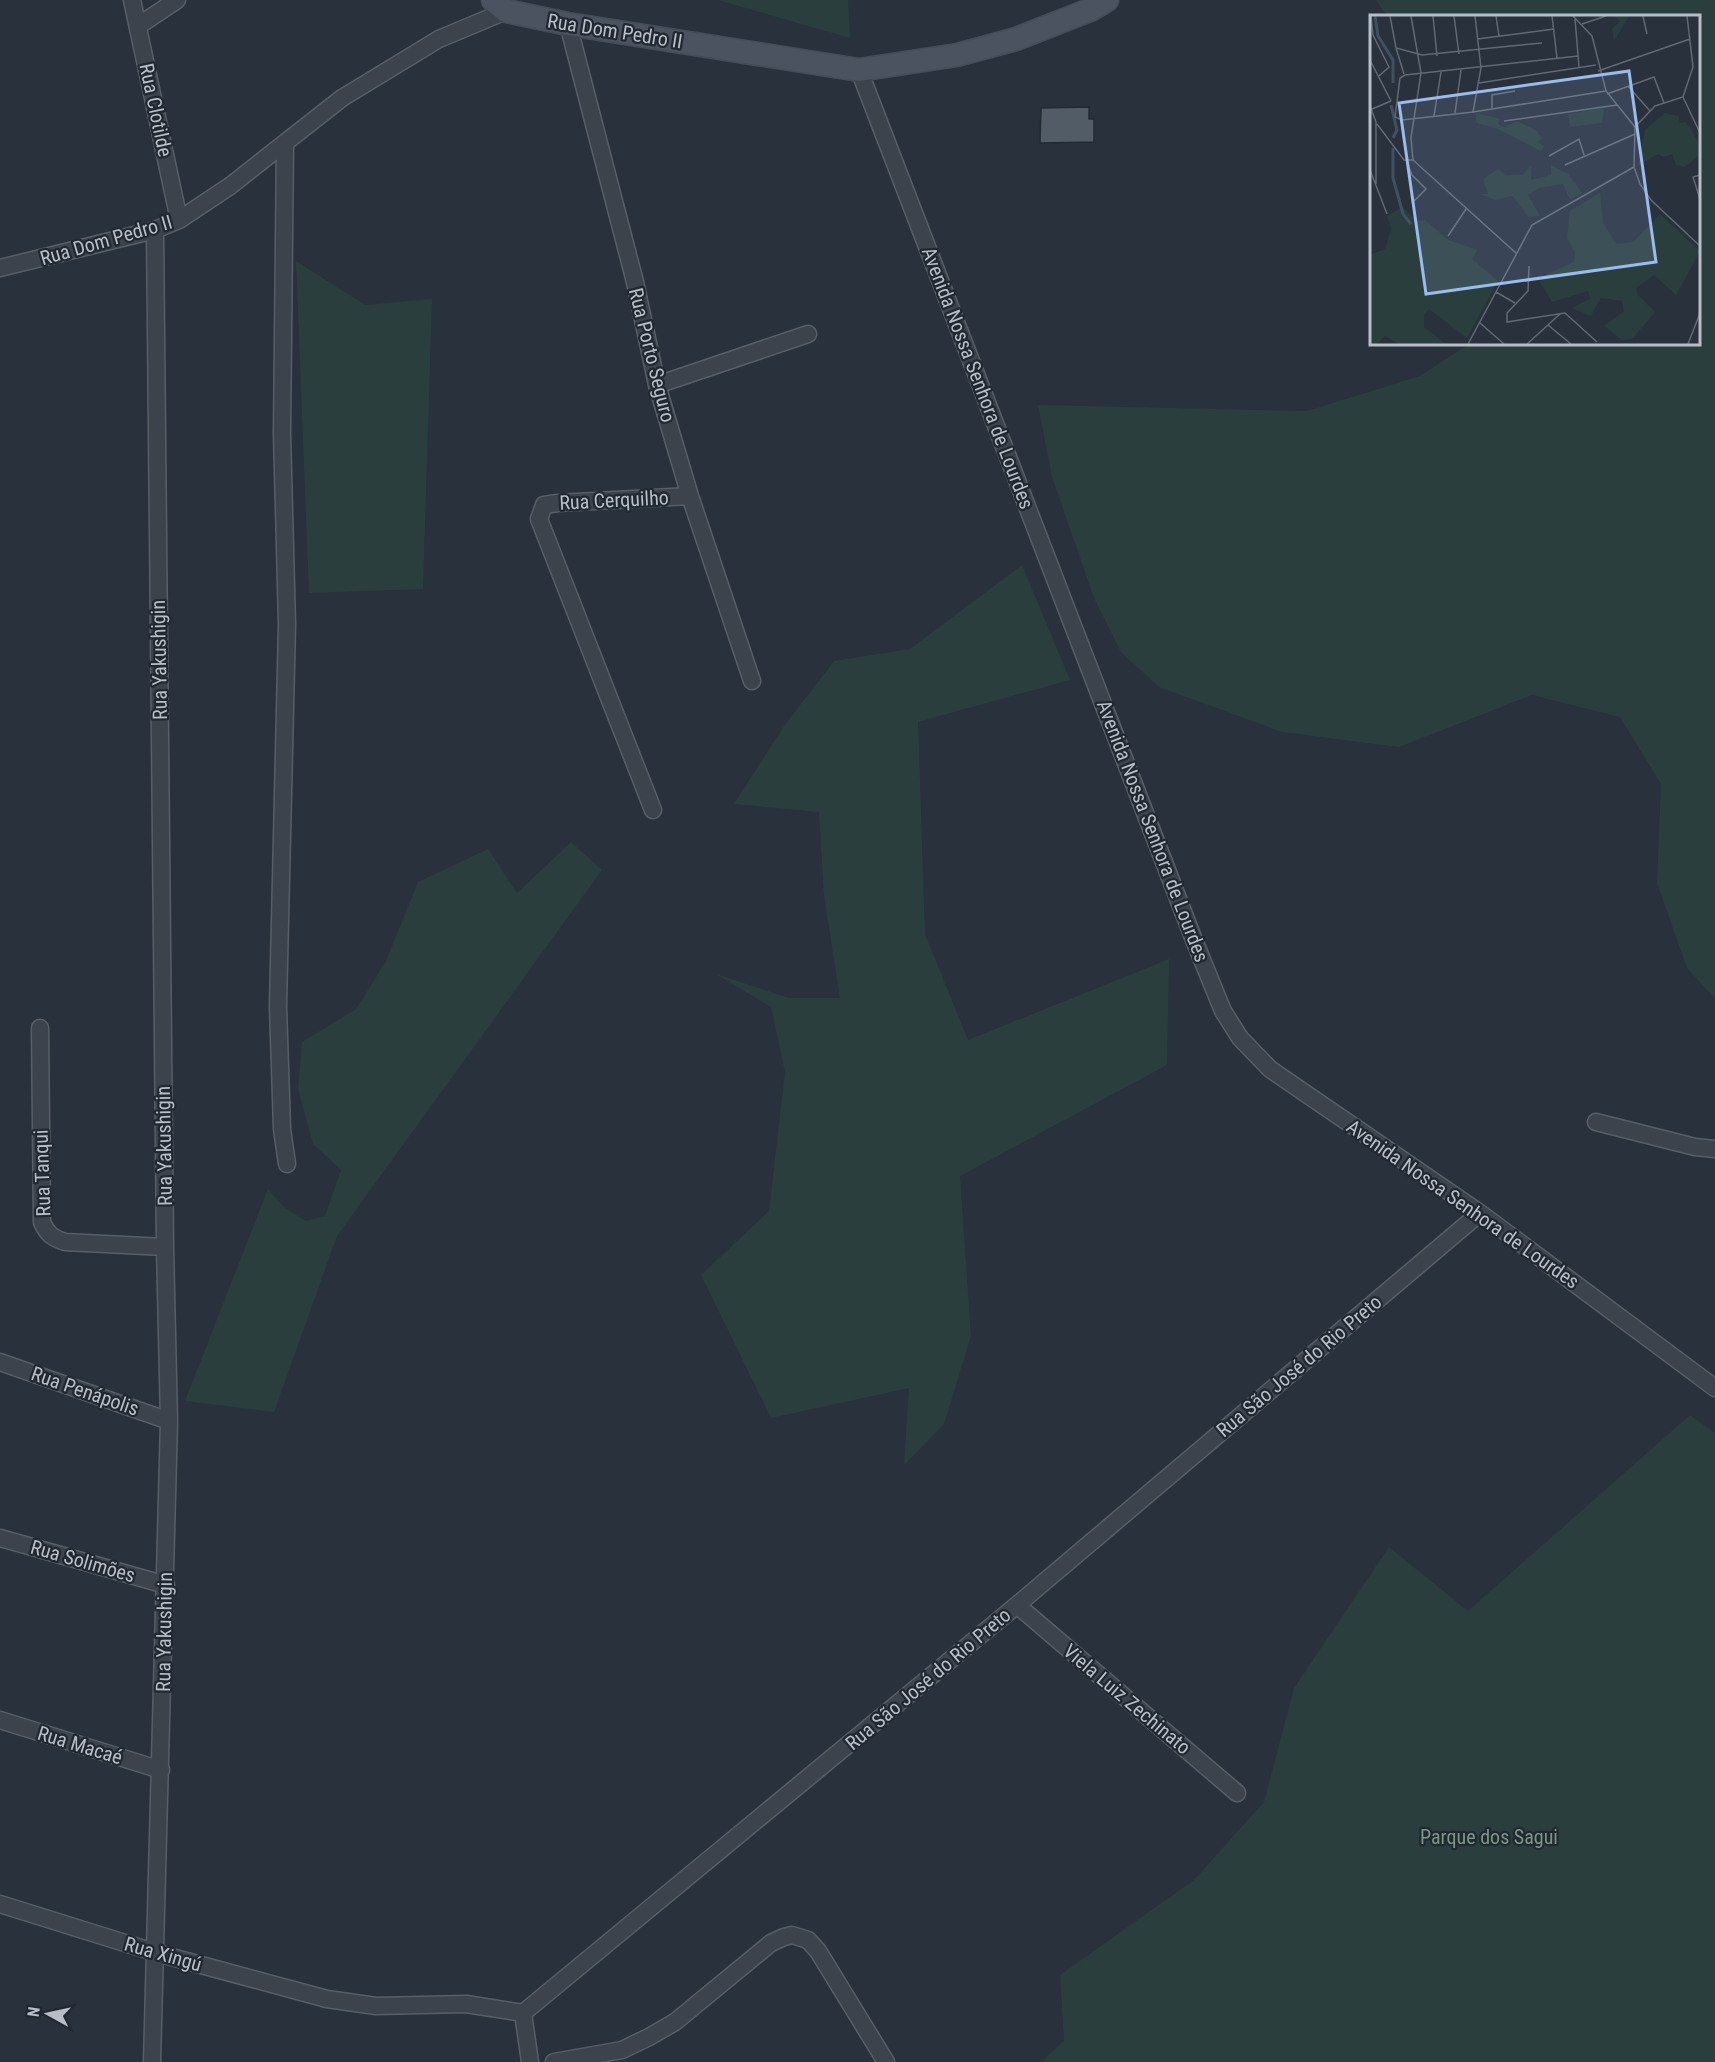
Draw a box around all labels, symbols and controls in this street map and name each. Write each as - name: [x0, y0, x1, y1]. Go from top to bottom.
- street label: Rua Dom Pedro II: [546, 8, 684, 54]
- inset map: [1370, 15, 1700, 345]
- street label: Rua Clotilde: [134, 61, 178, 159]
- street label: Rua Dom Pedro II: [37, 210, 175, 270]
- street label: Avenida Nossa Senhora de Lourdes: [917, 244, 1039, 512]
- street label: Rua Porto Seguro: [624, 285, 680, 425]
- street label: Rua Cerquilho: [559, 485, 669, 515]
- street label: Rua Yakushigin: [146, 600, 172, 720]
- street label: Avenida Nossa Senhora de Lourdes: [1092, 697, 1214, 965]
- street label: Rua Yakushigin: [151, 1086, 177, 1206]
- street label: Avenida Nossa Senhora de Lourdes: [1342, 1114, 1584, 1294]
- street label: Rua Tanqui: [28, 1129, 56, 1217]
- street label: Rua São José do Rio Preto: [1211, 1290, 1387, 1442]
- street label: Rua Penápolis: [28, 1361, 142, 1421]
- street label: Rua Solimões: [28, 1535, 138, 1587]
- street label: Rua Yakushigin: [151, 1572, 177, 1692]
- street label: Rua São José do Rio Preto: [840, 1603, 1016, 1755]
- street label: Viela Luiz Zechinato: [1058, 1639, 1196, 1759]
- street label: Rua Macaé: [35, 1721, 125, 1769]
- park label: Parque dos Sagui: [1420, 1825, 1558, 1849]
- street label: Rua Xingú: [122, 1932, 204, 1976]
- north arrow: [18, 1984, 78, 2044]
- text: N: [24, 2006, 44, 2018]

